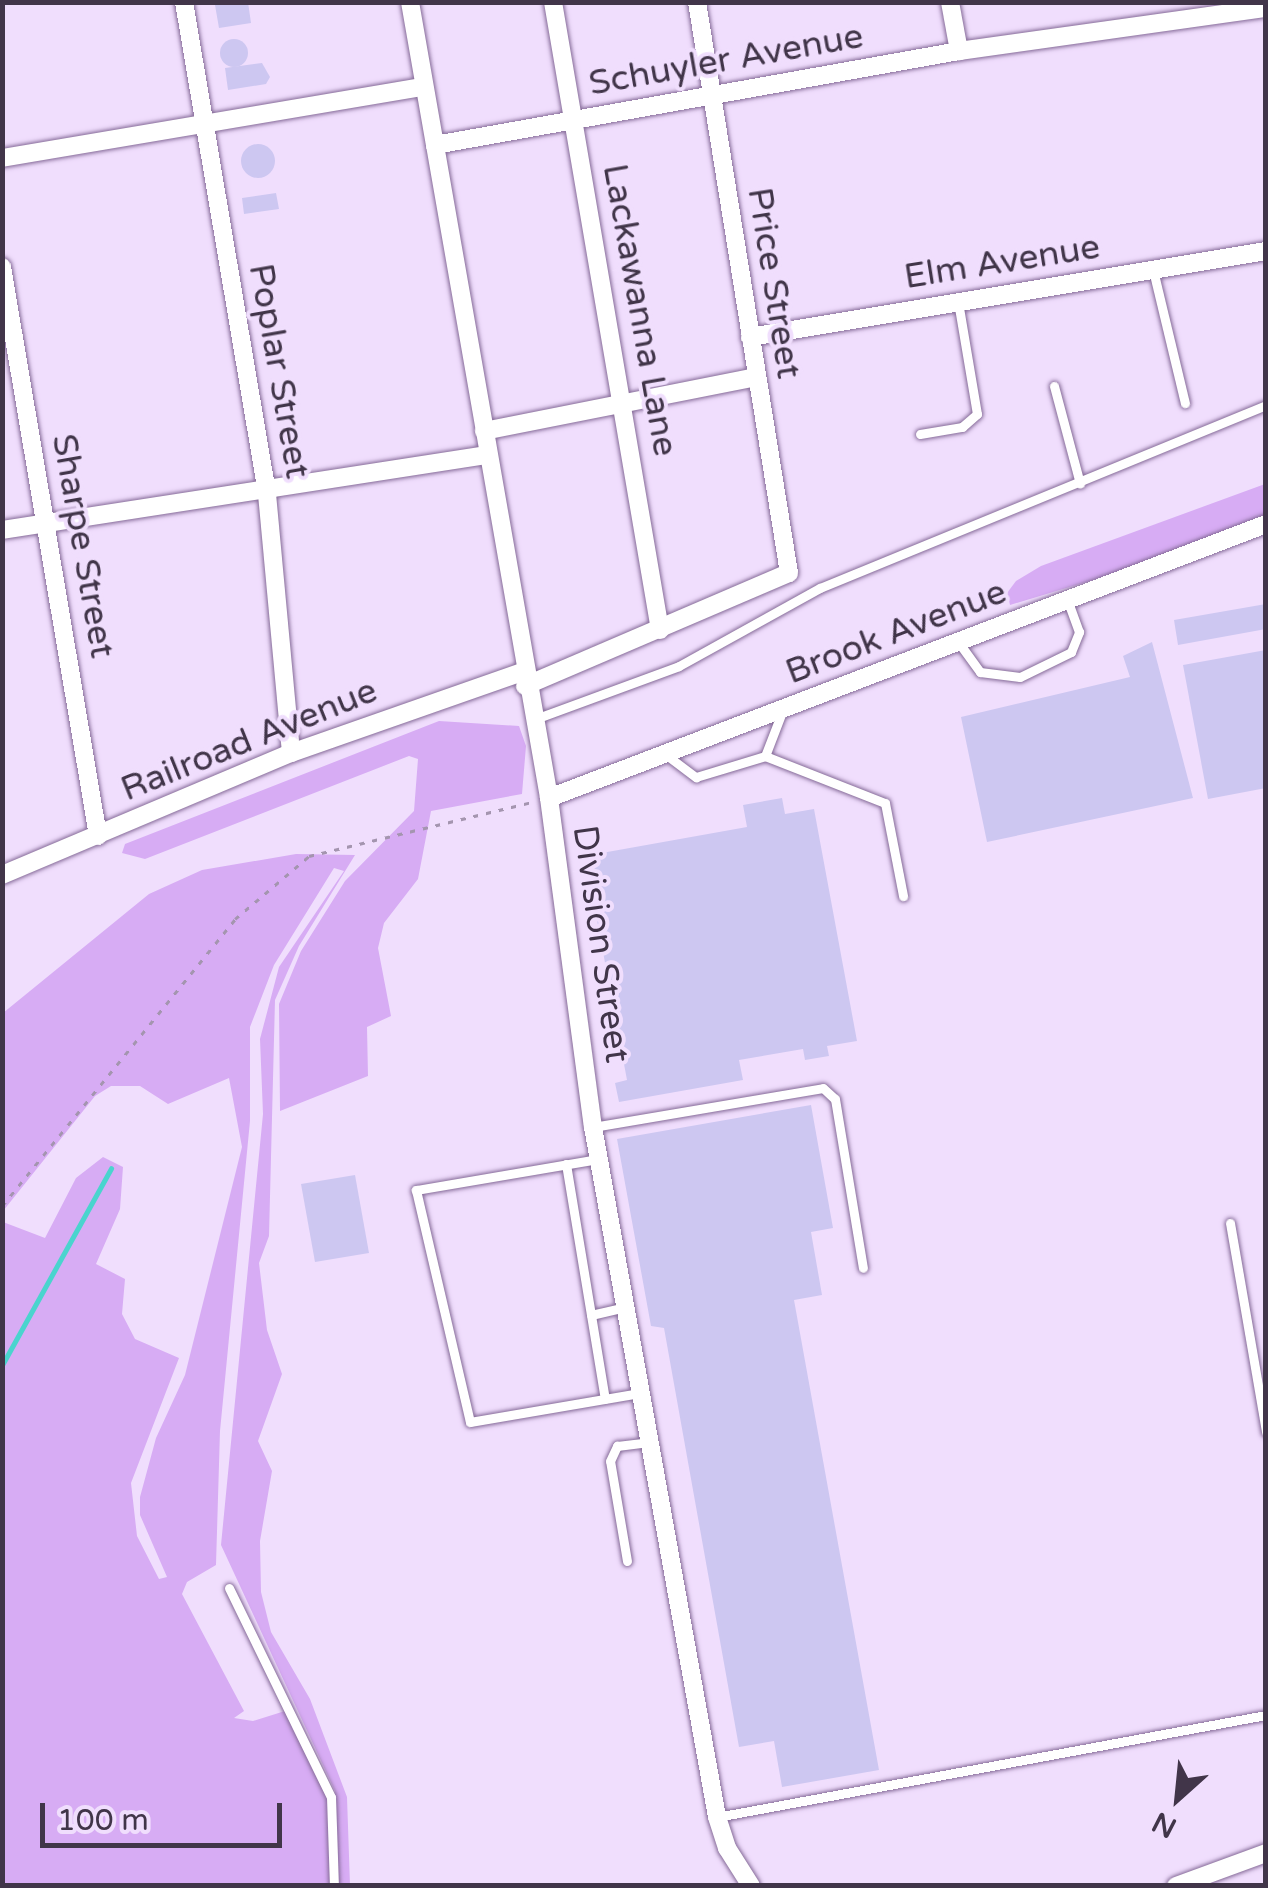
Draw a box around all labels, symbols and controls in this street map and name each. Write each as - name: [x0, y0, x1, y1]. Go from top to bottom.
- street label: Schuyler Avenue: [586, 15, 866, 105]
- street label: Lackawanna Lane: [594, 161, 686, 459]
- street label: Price Street: [738, 184, 810, 382]
- street label: Elm Avenue: [901, 226, 1103, 298]
- street label: Poplar Street: [239, 260, 319, 482]
- street label: Sharpe Street: [43, 431, 123, 661]
- street label: Brook Avenue: [780, 571, 1012, 693]
- street label: Railroad Avenue: [115, 670, 383, 810]
- street label: Division Street: [564, 823, 638, 1065]
- north arrow: [1128, 1748, 1228, 1848]
- scale bar: [45, 1783, 288, 1845]
- text: 100 m: [57, 1802, 149, 1839]
- text: N: [1147, 1804, 1182, 1845]

